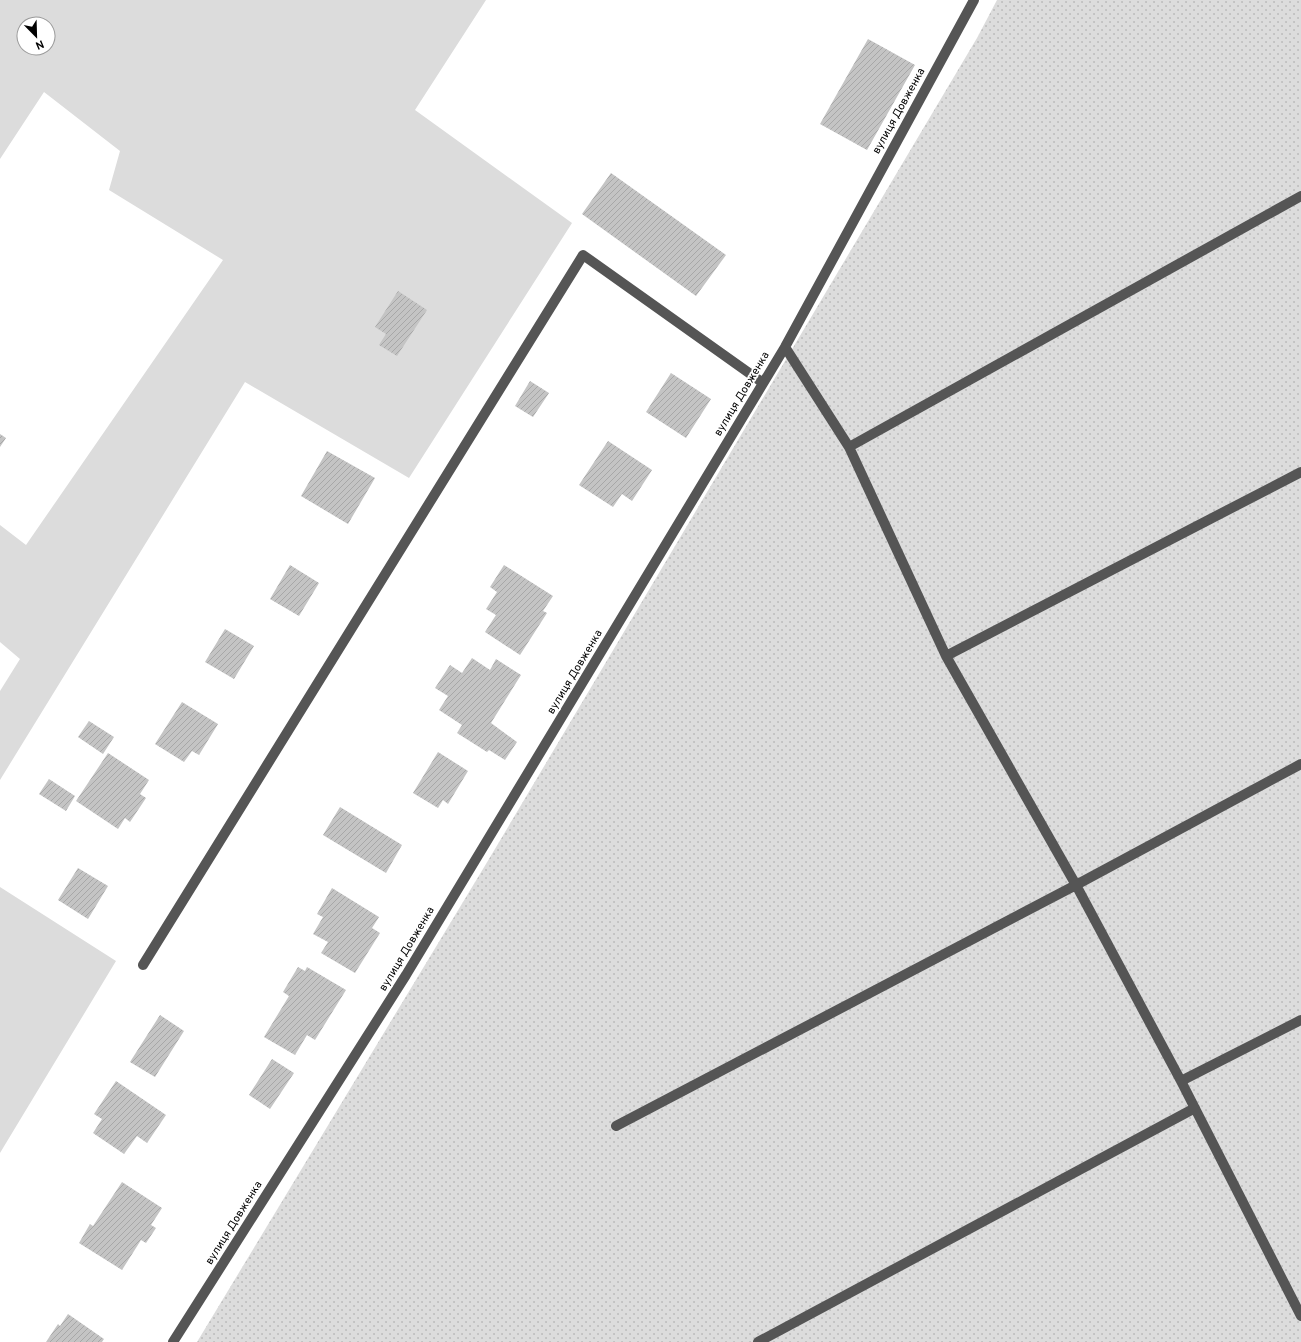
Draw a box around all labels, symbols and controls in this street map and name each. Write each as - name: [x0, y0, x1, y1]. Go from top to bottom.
- north arrow: [16, 16, 56, 56]
- text: N: [33, 36, 46, 52]
- street label: вулиця Довженка: [870, 65, 929, 156]
- street label: вулиця Довженка: [711, 349, 773, 439]
- street label: вулиця Довженка: [544, 627, 606, 717]
- street label: вулиця Довженка: [376, 904, 438, 994]
- street label: вулиця Довженка: [203, 1178, 266, 1267]

